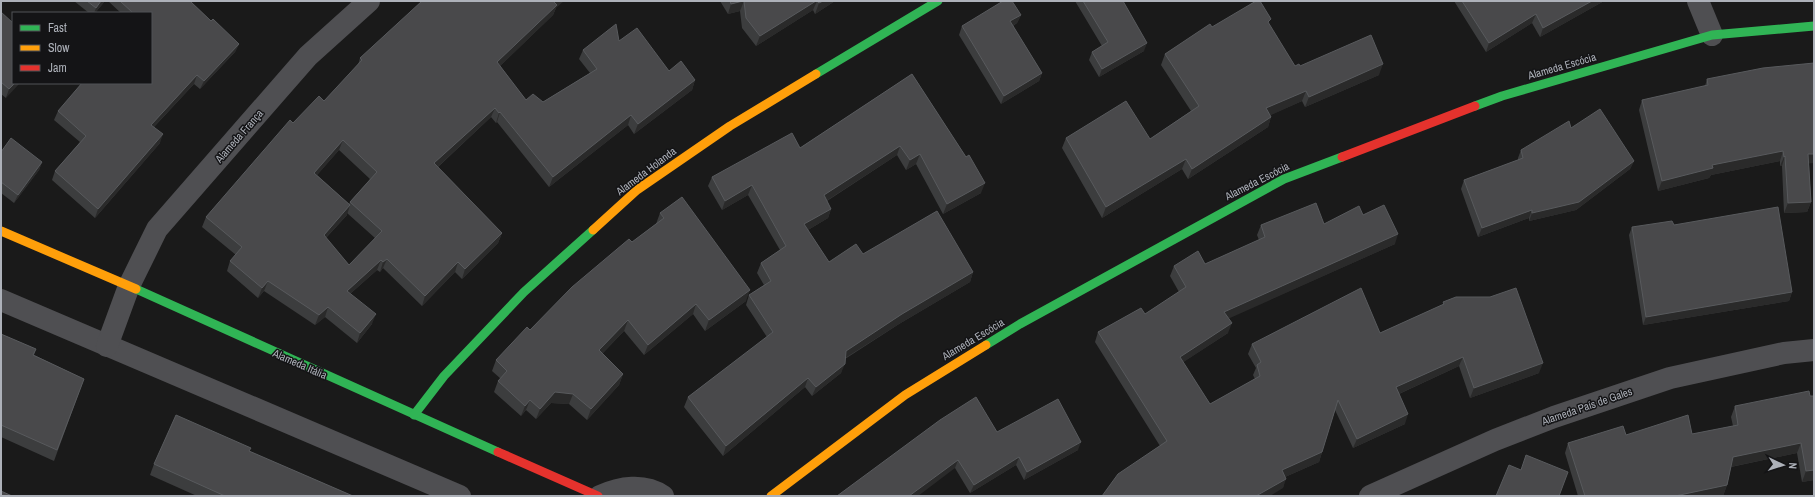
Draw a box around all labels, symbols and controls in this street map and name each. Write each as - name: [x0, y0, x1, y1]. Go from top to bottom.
- legend: [12, 12, 152, 84]
- text: Fast: [48, 20, 67, 36]
- text: Slow: [48, 40, 70, 56]
- street label: Alameda Escócia: [1525, 50, 1598, 83]
- text: Jam: [48, 60, 67, 76]
- street label: Alameda França: [211, 106, 266, 166]
- street label: Alameda Holanda: [612, 144, 679, 199]
- street label: Alameda Escócia: [1222, 159, 1291, 204]
- street label: Alameda Escócia: [938, 315, 1007, 364]
- street label: Alameda Itália: [270, 345, 329, 382]
- street label: Alameda País de Gales: [1539, 384, 1635, 428]
- north arrow: [1763, 445, 1803, 485]
- text: N: [1786, 462, 1800, 469]

